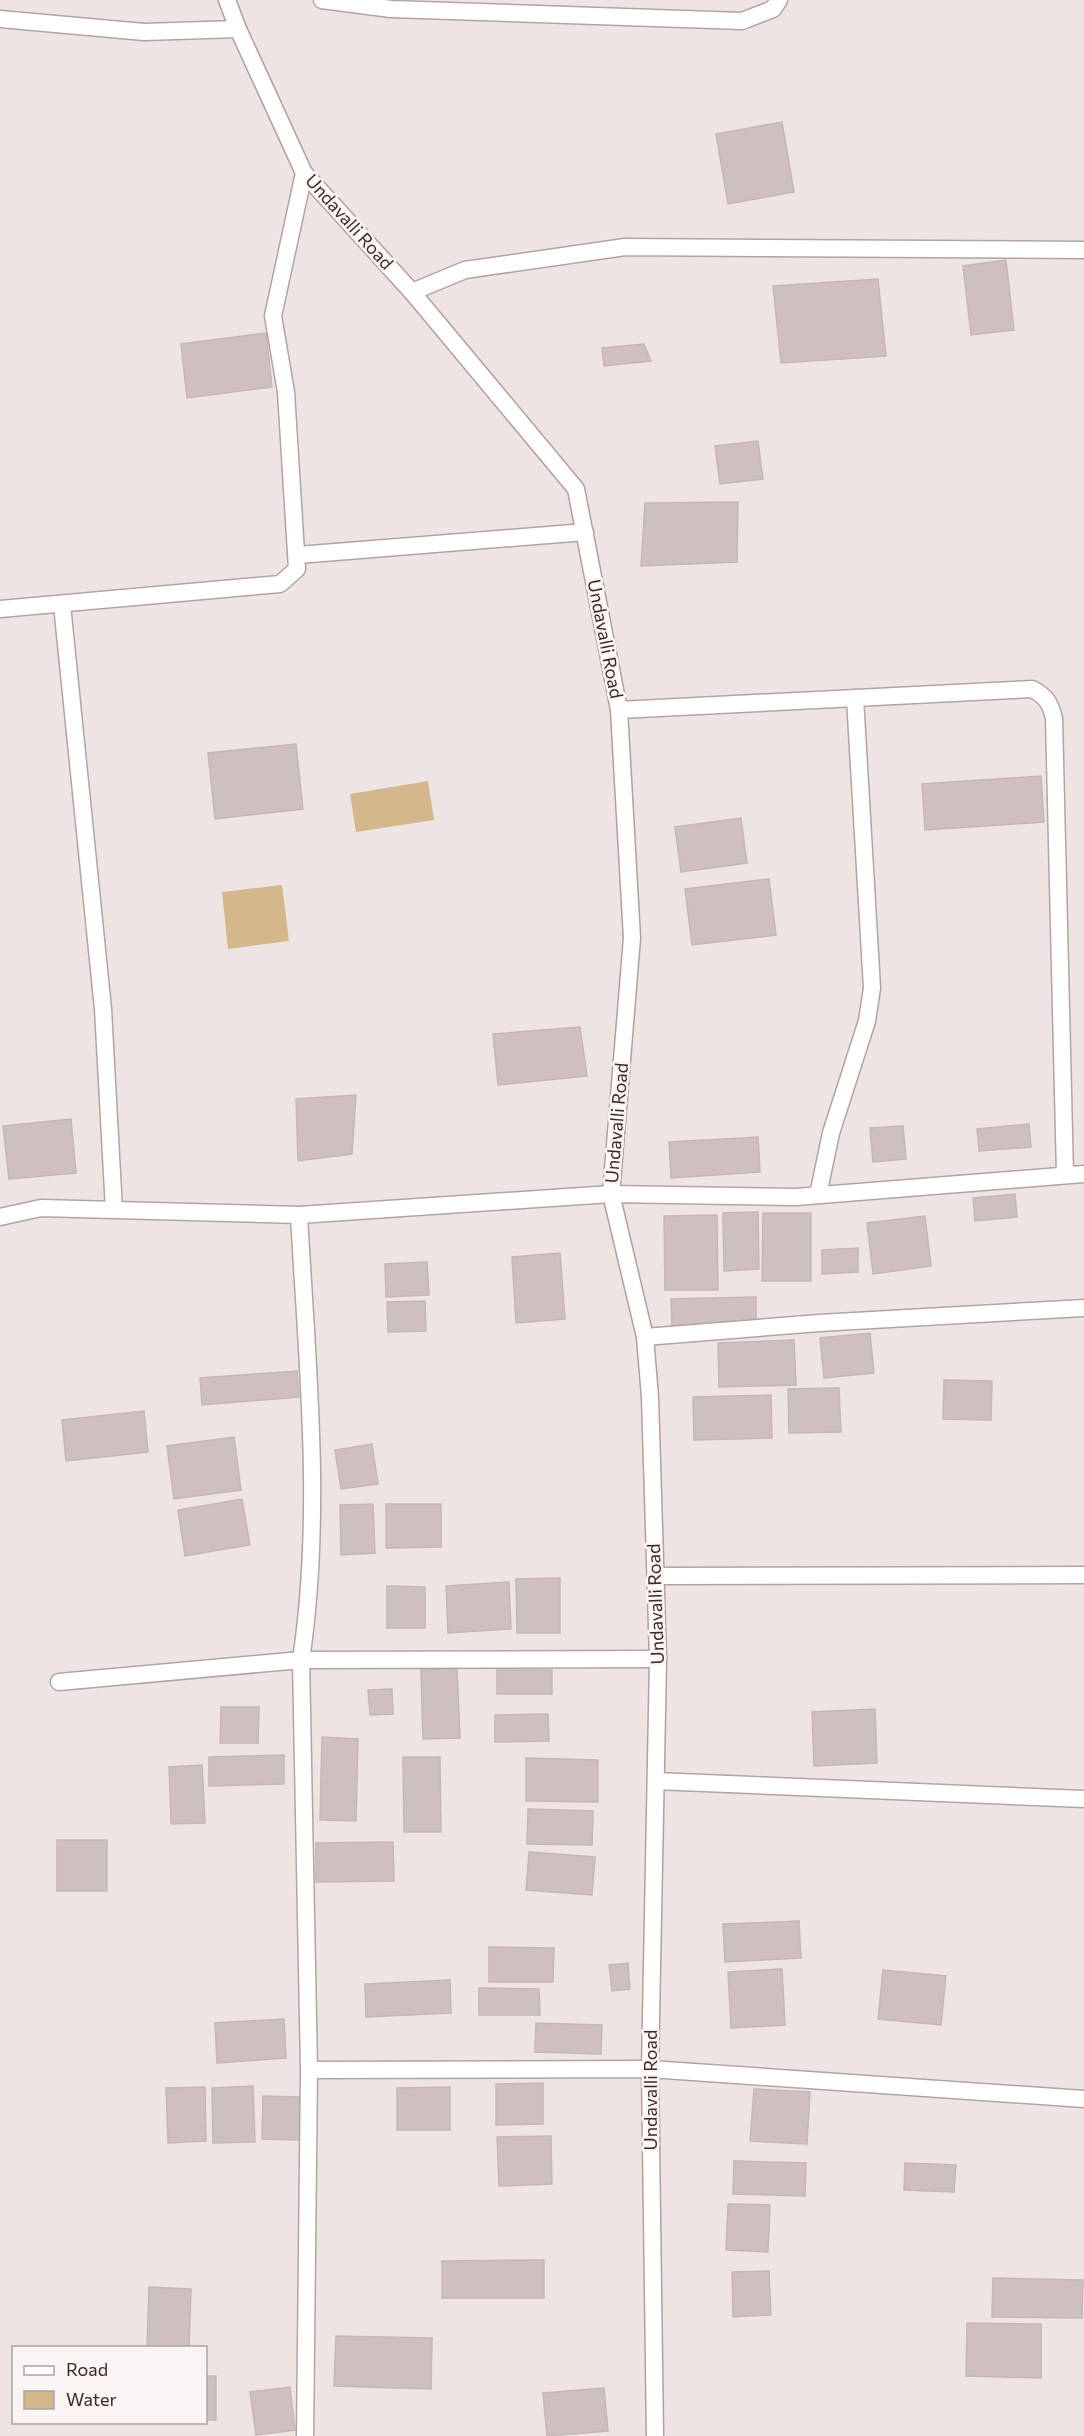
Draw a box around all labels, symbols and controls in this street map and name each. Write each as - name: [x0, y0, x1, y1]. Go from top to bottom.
- street label: Undavalli Road: [301, 169, 398, 274]
- street label: Undavalli Road: [584, 577, 628, 700]
- street label: Undavalli Road: [600, 1062, 632, 1184]
- street label: Undavalli Road: [642, 1543, 668, 1665]
- street label: Undavalli Road: [639, 2030, 661, 2150]
- legend: [12, 2346, 207, 2424]
- text: Road: [66, 2358, 108, 2380]
- text: Water: [66, 2388, 117, 2410]

